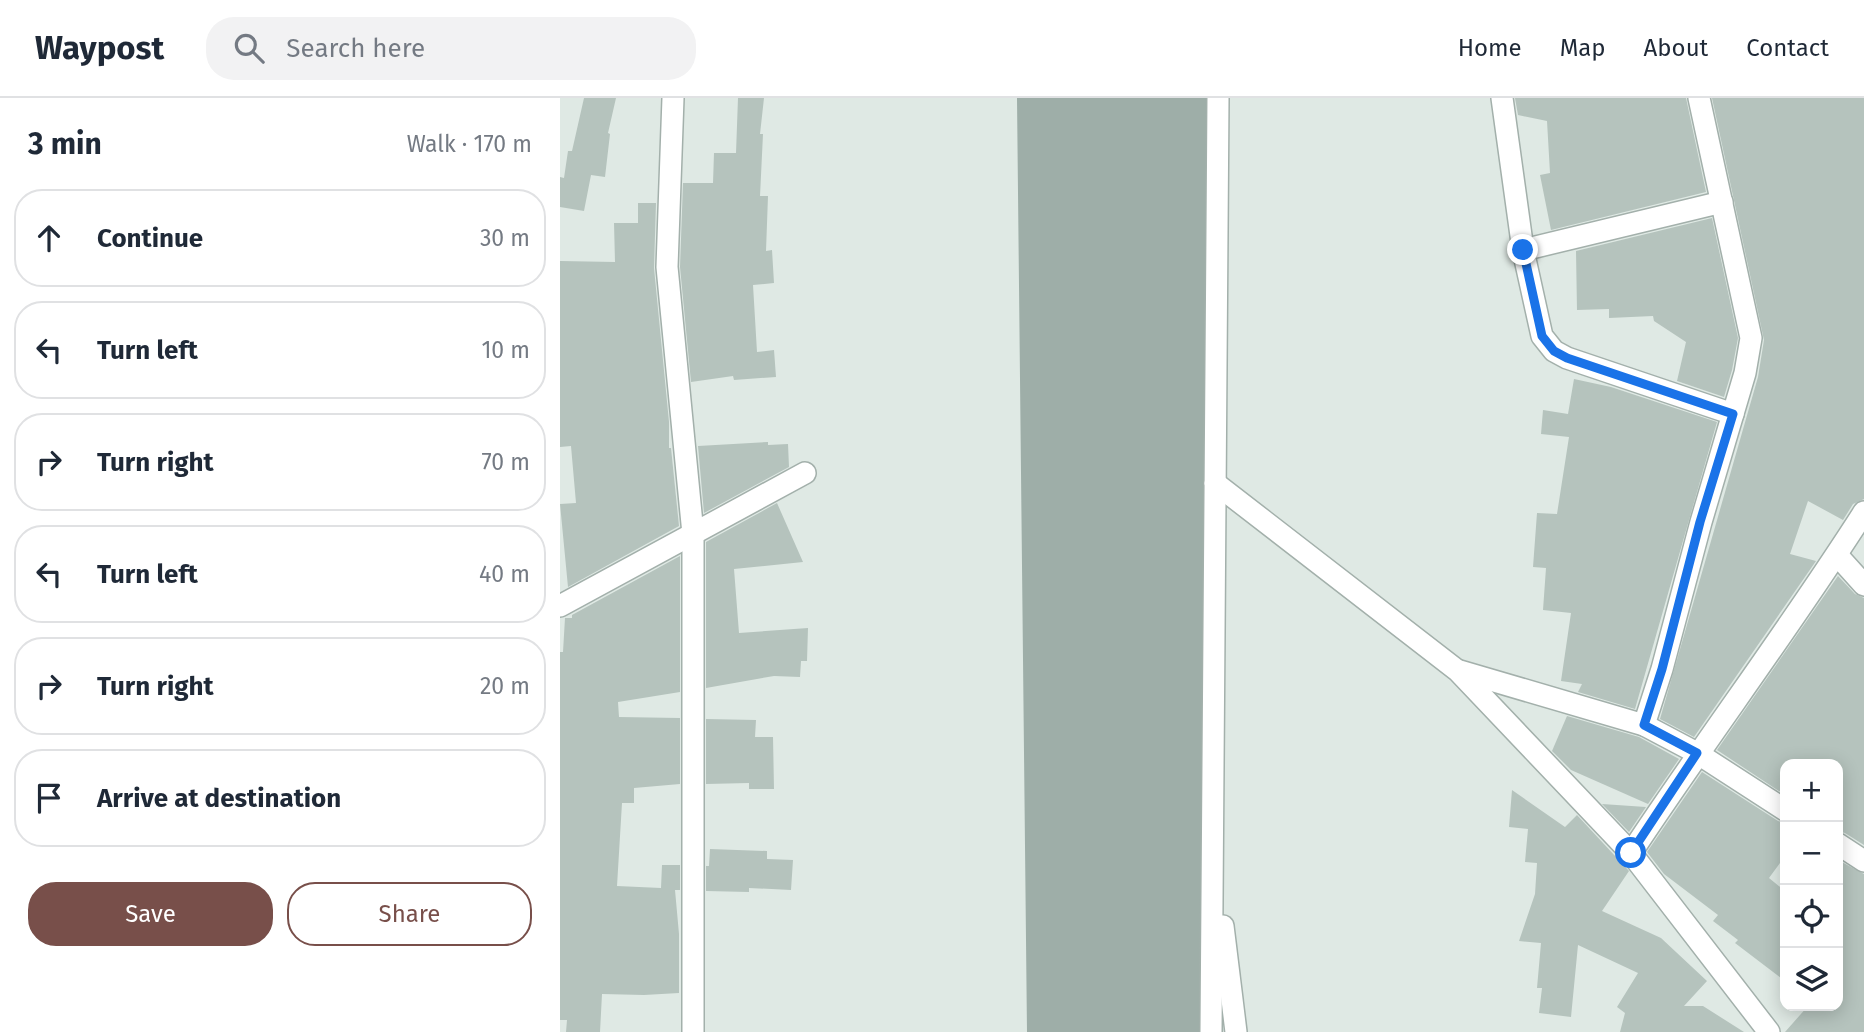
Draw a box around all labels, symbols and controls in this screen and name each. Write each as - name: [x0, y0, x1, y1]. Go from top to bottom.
- search box: [206, 17, 696, 80]
- text: Waypost: [35, 28, 164, 68]
- icon: search: [230, 29, 268, 67]
- text: Search here: [286, 33, 425, 64]
- text: Home: [1458, 34, 1522, 62]
- text: Map: [1560, 34, 1606, 62]
- text: About: [1644, 34, 1708, 62]
- text: Contact: [1746, 34, 1829, 62]
- text: 3 min: [28, 126, 102, 162]
- text: Walk · 170 m: [407, 130, 532, 158]
- icon: ahead: [30, 219, 68, 257]
- text: Continue: [97, 223, 203, 254]
- text: 30 m: [480, 224, 530, 252]
- route end: [1507, 234, 1538, 265]
- icon: left: [30, 331, 68, 369]
- text: Turn left: [97, 335, 198, 366]
- text: 10 m: [481, 336, 530, 364]
- icon: right: [30, 443, 68, 481]
- text: Turn right: [97, 447, 214, 478]
- text: 70 m: [481, 448, 530, 476]
- icon: left: [30, 555, 68, 593]
- text: Turn left: [97, 559, 198, 590]
- text: 40 m: [479, 560, 530, 588]
- icon: right: [30, 667, 68, 705]
- text: Turn right: [97, 671, 214, 702]
- text: 20 m: [480, 672, 530, 700]
- map controls: [1780, 759, 1843, 1011]
- button: +: [1780, 759, 1843, 822]
- icon: arrive: [30, 779, 68, 817]
- text: Arrive at destination: [97, 783, 341, 814]
- button: −: [1780, 822, 1843, 885]
- route start: [1615, 837, 1646, 868]
- button: Save: [28, 882, 273, 946]
- button: Share: [287, 882, 532, 946]
- button: locate: [1780, 885, 1843, 948]
- button: layers: [1780, 948, 1843, 1011]

